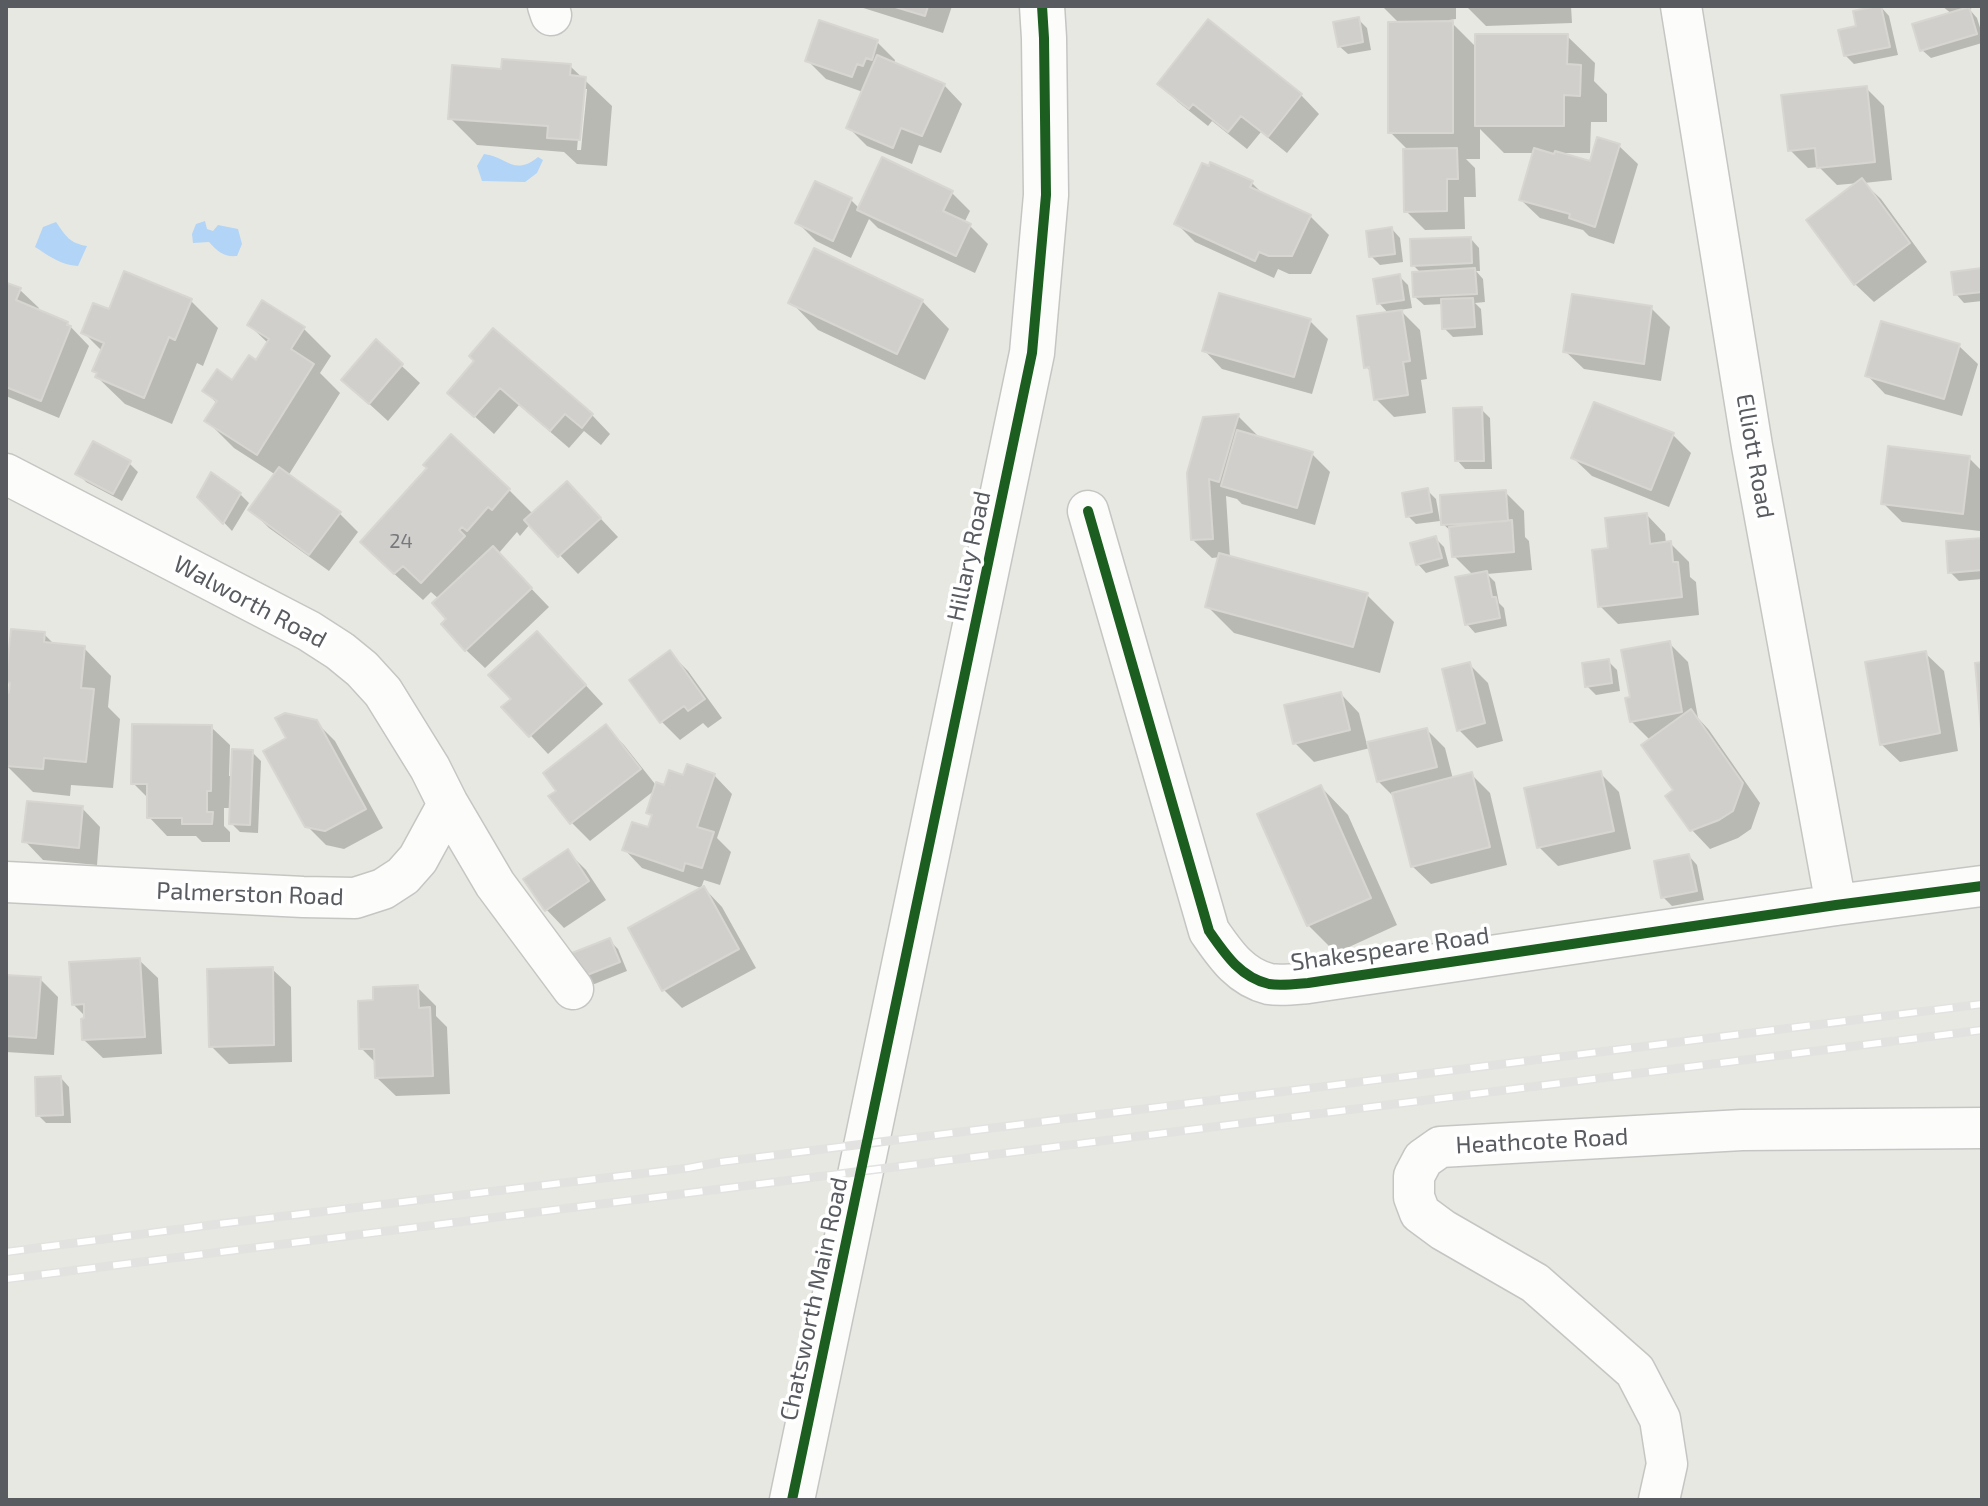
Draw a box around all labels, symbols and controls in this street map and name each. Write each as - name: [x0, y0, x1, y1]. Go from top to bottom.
- street label: Elliott Road: [1730, 391, 1780, 521]
- street label: Hillary Road: [941, 488, 997, 624]
- house number: 24: [389, 529, 413, 553]
- street label: Walworth Road: [169, 550, 331, 654]
- street label: Palmerston Road: [156, 876, 344, 912]
- street label: Shakespeare Road: [1289, 921, 1491, 977]
- street label: Heathcote Road: [1455, 1122, 1629, 1160]
- street label: Chatsworth Main Road: [774, 1175, 854, 1423]

